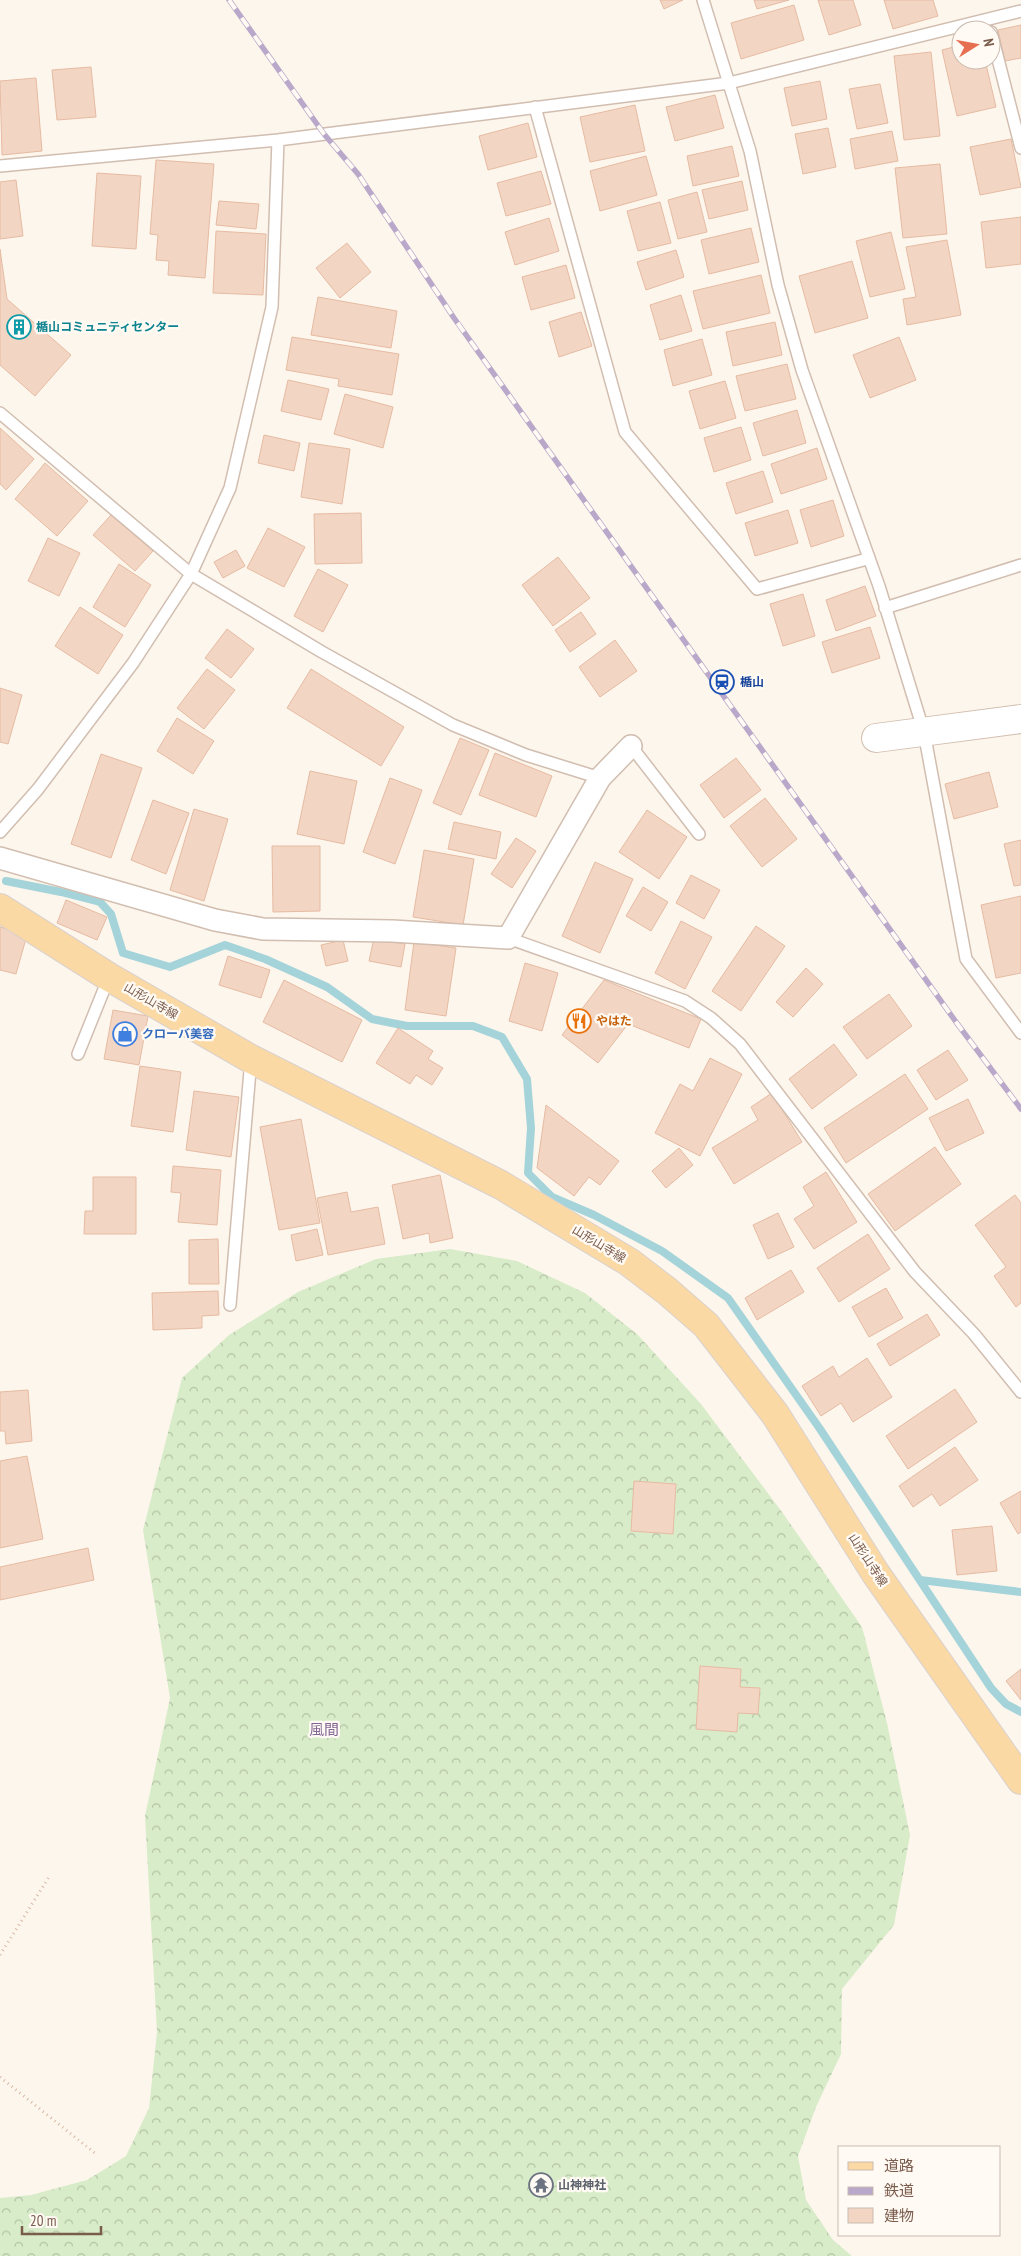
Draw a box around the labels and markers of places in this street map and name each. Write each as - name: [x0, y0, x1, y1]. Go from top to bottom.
- building icon: 楯山コミュニティセンター: [6, 314, 32, 340]
- place label: 楯山コミュニティセンター: [36, 319, 179, 334]
- station icon: 楯山: [709, 669, 735, 695]
- place label: 楯山: [740, 674, 764, 689]
- restaurant icon: やはた: [566, 1008, 592, 1034]
- place label: やはた: [596, 1013, 632, 1028]
- shop icon: クローバ美容: [112, 1021, 138, 1047]
- place label: クローバ美容: [142, 1026, 214, 1041]
- temple icon: 山神神社: [528, 2172, 554, 2198]
- place label: 山神神社: [558, 2177, 606, 2192]

